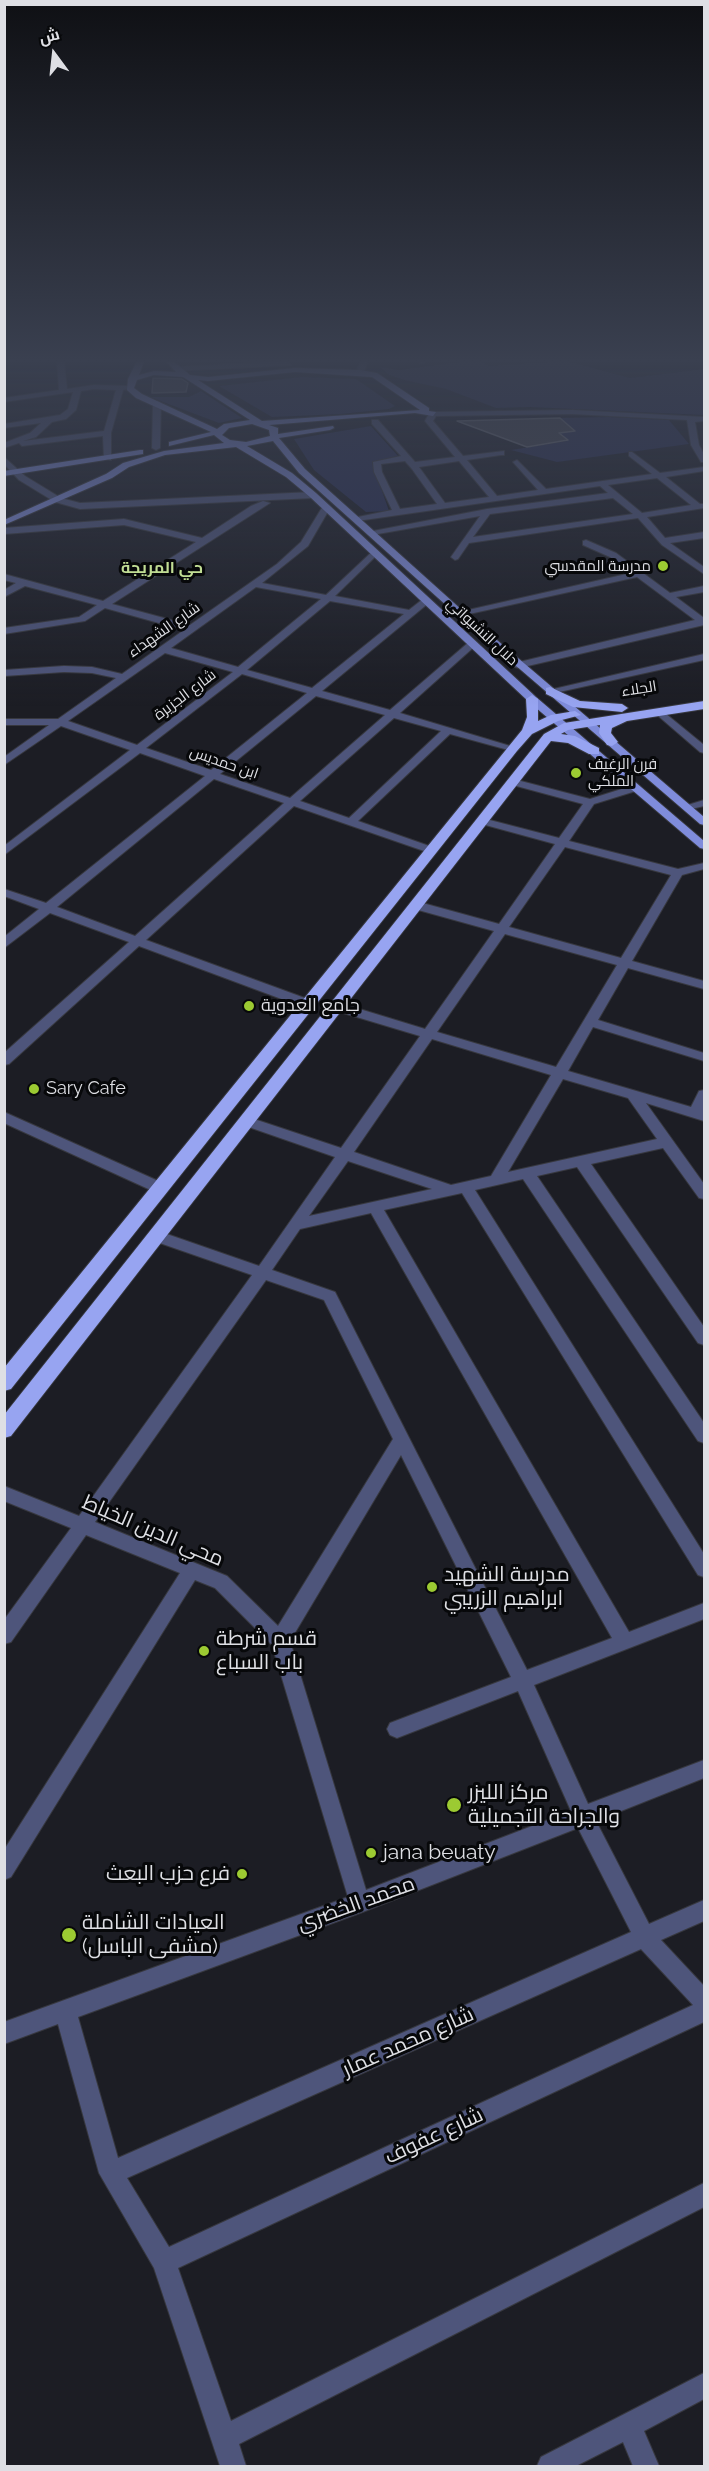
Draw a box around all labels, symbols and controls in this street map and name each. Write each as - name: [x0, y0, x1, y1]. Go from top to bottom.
- north arrow: [24, 24, 84, 84]
- text: ش: [37, 24, 62, 48]
- place label: مدرسة المقدسي: [544, 557, 651, 575]
- district label: حي المريجة: [121, 558, 203, 578]
- marker: مدرسة المقدسي: [656, 559, 670, 573]
- street label: دلال النشيواتي: [443, 595, 521, 669]
- street label: شارع الشهداء: [124, 599, 204, 661]
- street label: شارع الجزيرة: [150, 666, 220, 724]
- street label: الجلاء: [620, 677, 658, 701]
- street label: ابن حمديس: [187, 743, 261, 783]
- place label: فرن الرغيف الملكي: [588, 755, 657, 790]
- marker: فرن الرغيف الملكي: [569, 766, 583, 780]
- place label: جامع العدوية: [261, 995, 360, 1017]
- marker: جامع العدوية: [242, 999, 256, 1013]
- place label: Sary Cafe: [46, 1078, 126, 1100]
- marker: Sary Cafe: [27, 1082, 41, 1096]
- street label: محي الدين الخياط: [79, 1490, 227, 1572]
- place label: مدرسة الشهيد ابراهيم الزريبي: [444, 1562, 570, 1612]
- marker: مدرسة الشهيد ابراهيم الزريبي: [425, 1580, 439, 1594]
- place label: قسم شرطة باب السباع: [216, 1626, 317, 1676]
- marker: قسم شرطة باب السباع: [197, 1644, 211, 1658]
- place label: مركز الليزر والجراحة التجميلية: [468, 1780, 620, 1830]
- marker: مركز الليزر والجراحة التجميلية: [445, 1796, 463, 1814]
- place label: jana beuaty: [383, 1840, 496, 1866]
- marker: jana beuaty: [364, 1846, 378, 1860]
- place label: فرع حزب البعث: [106, 1861, 230, 1887]
- marker: فرع حزب البعث: [235, 1867, 249, 1881]
- street label: محمد الخضري: [294, 1871, 418, 1937]
- place label: العيادات الشاملة (مشفى الباسل): [82, 1910, 225, 1960]
- marker: العيادات الشاملة (مشفى الباسل): [60, 1926, 78, 1944]
- street label: شارع محمد عمار: [338, 2002, 478, 2082]
- street label: شارع عفوف: [381, 2102, 487, 2170]

